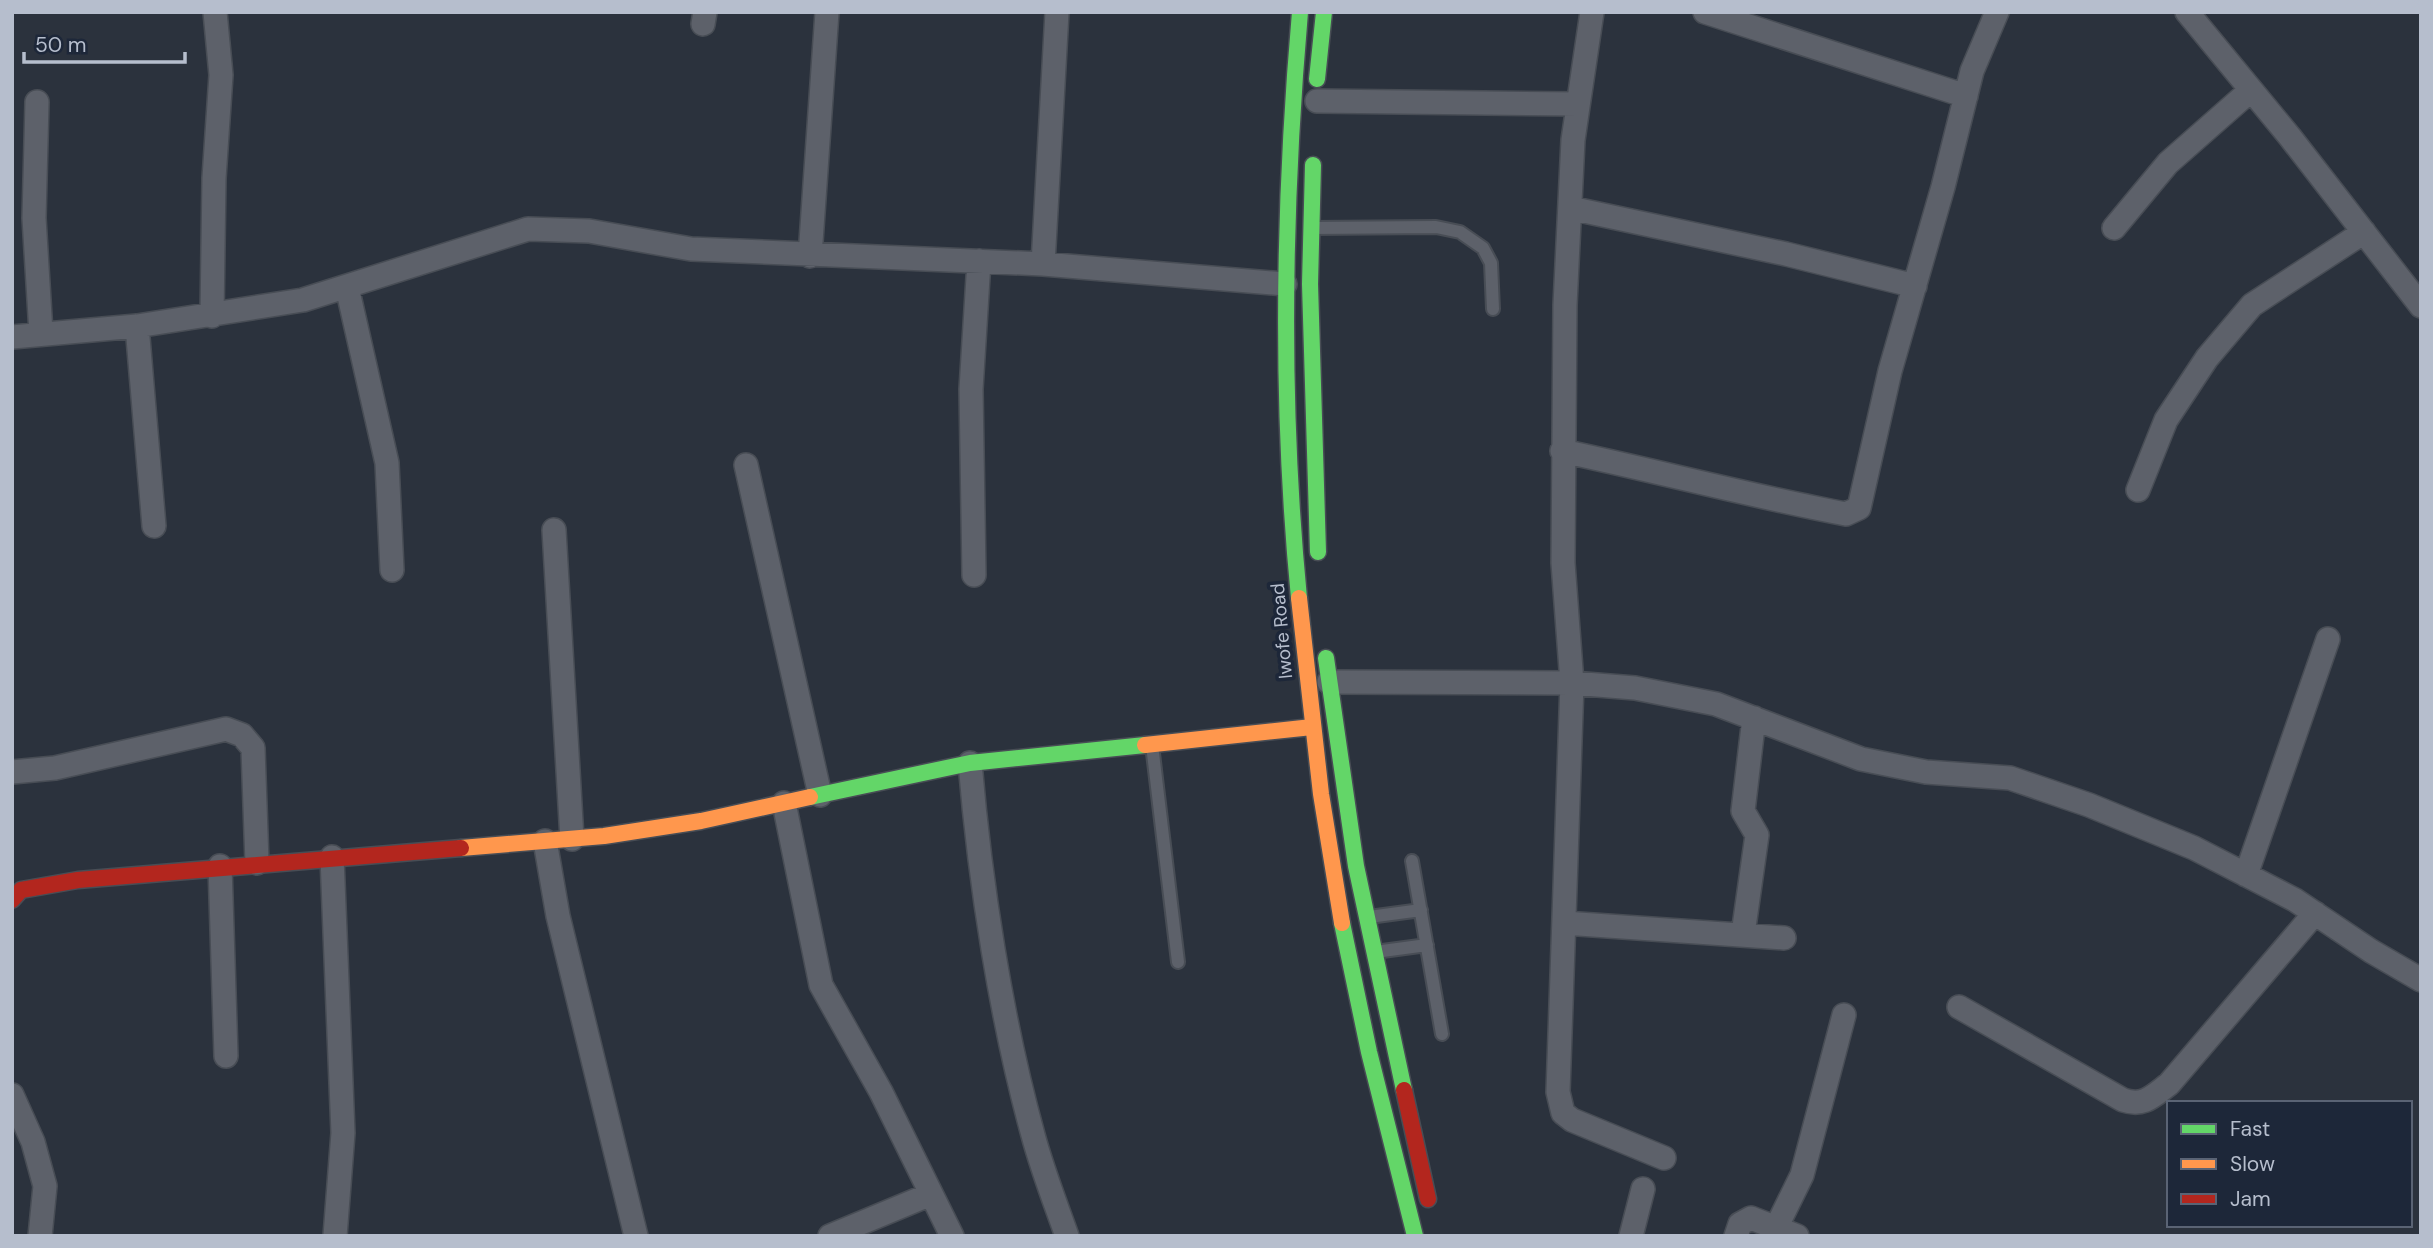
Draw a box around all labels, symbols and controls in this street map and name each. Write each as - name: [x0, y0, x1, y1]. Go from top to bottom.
- scale bar: [24, 21, 186, 65]
- text: 50 m: [35, 31, 86, 59]
- street label: Iwofe Road: [1265, 582, 1298, 680]
- legend: [2167, 1101, 2412, 1227]
- text: Fast: [2230, 1115, 2270, 1143]
- text: Slow: [2230, 1150, 2275, 1178]
- text: Jam: [2230, 1185, 2271, 1213]

